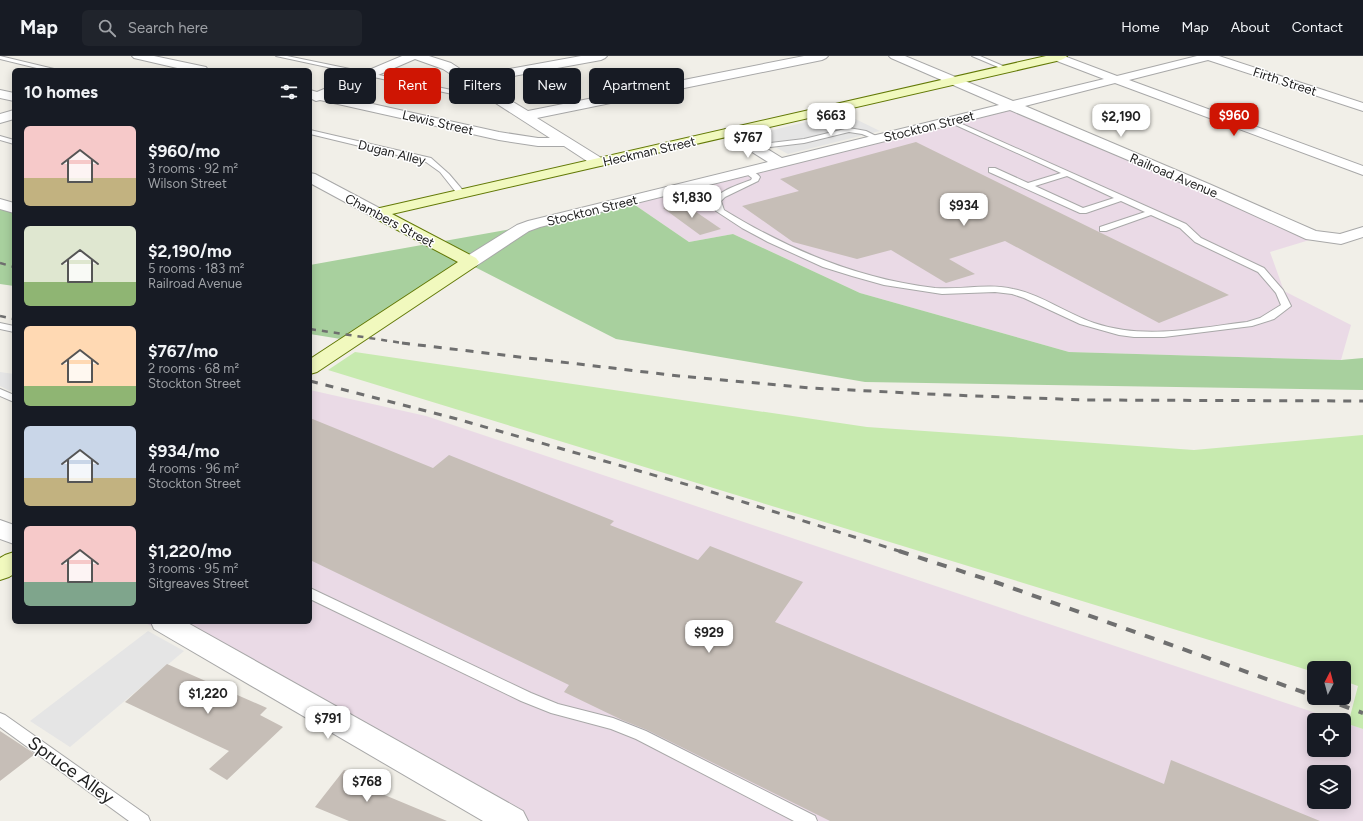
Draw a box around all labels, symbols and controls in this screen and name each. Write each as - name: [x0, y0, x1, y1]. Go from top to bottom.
- search box: [82, 10, 362, 46]
- text: Map: [20, 16, 58, 39]
- icon: search: [96, 17, 118, 39]
- text: Search here: [128, 19, 208, 37]
- text: Home: [1121, 19, 1160, 36]
- text: Map: [1182, 19, 1209, 36]
- text: About: [1231, 19, 1270, 36]
- text: Contact: [1292, 19, 1343, 36]
- street label: Firth Street: [1251, 64, 1319, 99]
- chip: Buy: [324, 68, 376, 104]
- chip: Rent: [384, 68, 441, 104]
- chip: Filters: [449, 68, 515, 104]
- chip: New: [523, 68, 581, 104]
- chip: Apartment: [589, 68, 684, 104]
- icon: filters: [278, 81, 300, 103]
- text: 10 homes: [24, 82, 98, 102]
- pin: $663: [807, 103, 855, 137]
- pin: $960: [1210, 103, 1258, 137]
- pin: $2,190: [1088, 104, 1154, 138]
- street label: Lewis Street: [401, 107, 475, 138]
- text: $663: [816, 108, 846, 123]
- street label: Stockton Street: [882, 108, 976, 145]
- text: $960: [1219, 108, 1249, 123]
- text: $2,190: [1101, 109, 1141, 124]
- pin: $767: [724, 125, 772, 159]
- text: $767: [733, 130, 763, 145]
- street label: Heckman Street: [601, 134, 697, 169]
- street label: Dugan Alley: [356, 137, 427, 168]
- text: $960/mo: [148, 141, 220, 161]
- icon: home: [56, 142, 104, 190]
- street label: Railroad Avenue: [1128, 150, 1220, 201]
- text: 3 rooms · 92 m²: [148, 161, 238, 176]
- text: Wilson Street: [148, 176, 227, 191]
- pin: $1,830: [659, 185, 725, 219]
- text: $1,830: [672, 190, 712, 205]
- street label: Chambers Street: [342, 191, 437, 250]
- street label: Stockton Street: [545, 192, 639, 229]
- pin: $934: [940, 193, 988, 227]
- text: $934: [949, 198, 979, 213]
- text: $2,190/mo: [148, 241, 232, 261]
- icon: home: [56, 242, 104, 290]
- text: 5 rooms · 183 m²: [148, 261, 244, 276]
- text: Railroad Avenue: [148, 276, 242, 291]
- text: $767/mo: [148, 341, 218, 361]
- icon: home: [56, 342, 104, 390]
- text: 2 rooms · 68 m²: [148, 361, 239, 376]
- text: Stockton Street: [148, 376, 241, 391]
- text: $934/mo: [148, 441, 220, 461]
- icon: home: [56, 442, 104, 490]
- text: 4 rooms · 96 m²: [148, 461, 239, 476]
- text: Stockton Street: [148, 476, 241, 491]
- text: $1,220/mo: [148, 541, 232, 561]
- icon: home: [56, 542, 104, 590]
- text: 3 rooms · 95 m²: [148, 561, 238, 576]
- text: Sitgreaves Street: [148, 576, 249, 591]
- pin: $929: [685, 620, 733, 654]
- text: $929: [694, 625, 724, 640]
- north arrow: [1307, 661, 1351, 705]
- map controls: [1307, 661, 1351, 809]
- pin: $1,220: [175, 681, 241, 715]
- text: $1,220: [188, 686, 228, 701]
- pin: $791: [304, 706, 352, 740]
- text: $791: [314, 711, 342, 726]
- button: locate: [1307, 713, 1351, 757]
- street label: Spruce Alley: [24, 731, 119, 809]
- button: layers: [1307, 765, 1351, 809]
- pin: $768: [343, 769, 391, 803]
- text: $768: [352, 774, 382, 789]

